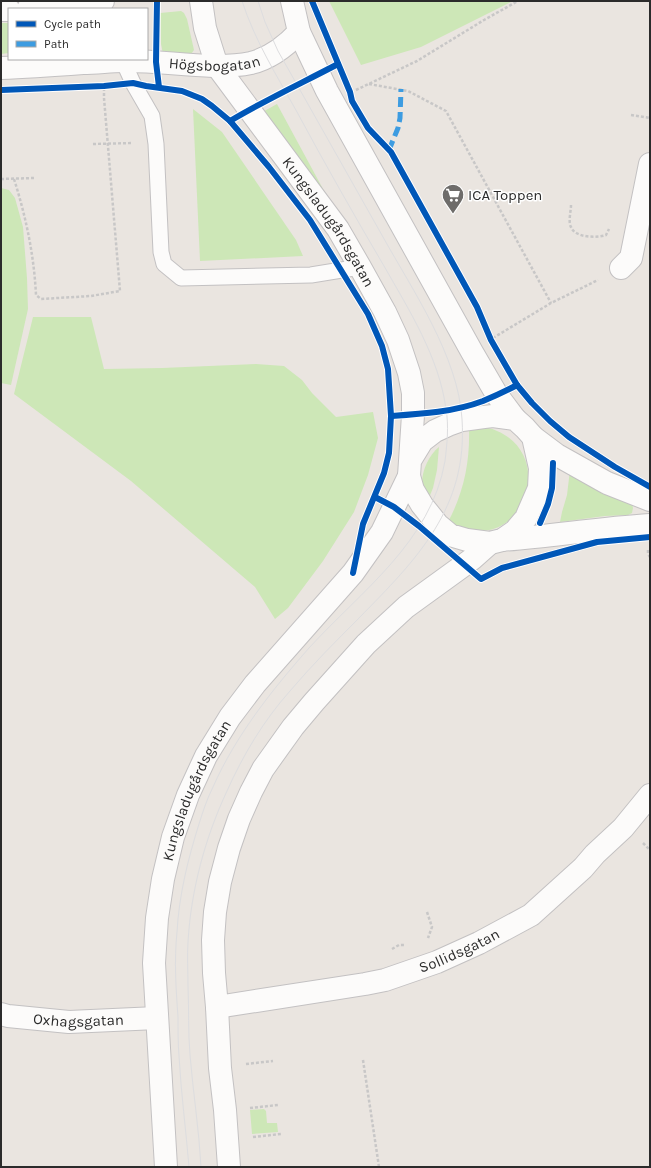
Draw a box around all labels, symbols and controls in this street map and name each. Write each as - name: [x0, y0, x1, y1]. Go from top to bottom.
- legend: [8, 8, 148, 60]
- text: Cycle path: [44, 17, 101, 31]
- text: Path: [44, 37, 69, 51]
- street label: Högsbogatan: [168, 52, 263, 75]
- street label: Kungsladugårdsgatan: [279, 153, 378, 290]
- supermarket icon: ICA Toppen: [440, 182, 466, 215]
- place label: ICA Toppen: [468, 186, 542, 204]
- street label: Kungsladugårdsgatan: [159, 717, 235, 863]
- street label: Sollidsgatan: [417, 925, 503, 977]
- street label: Oxhagsgatan: [32, 1010, 124, 1031]

